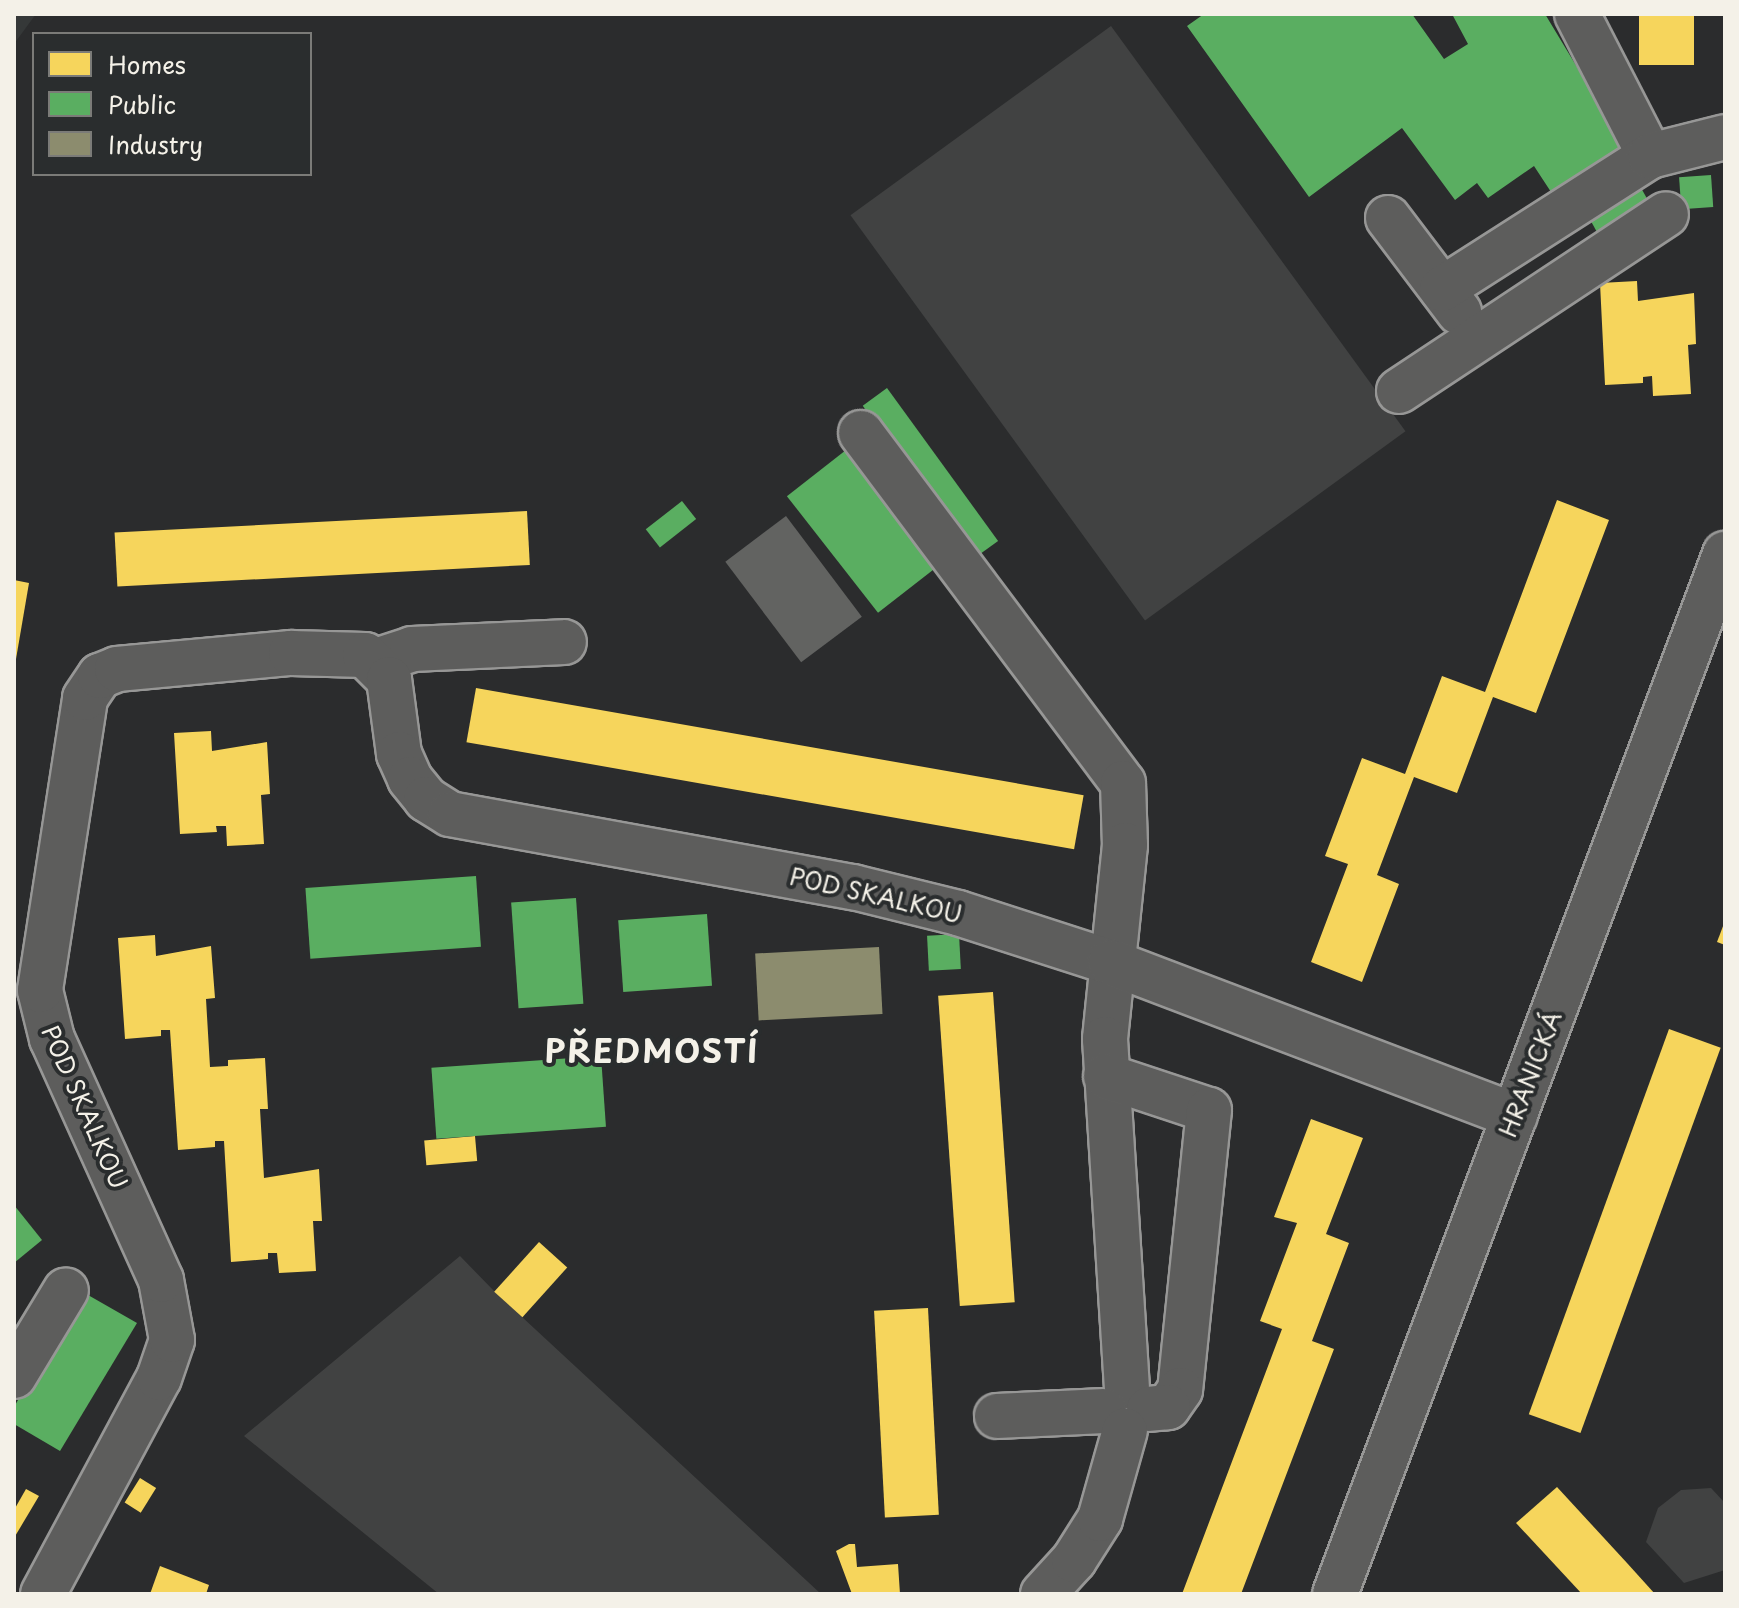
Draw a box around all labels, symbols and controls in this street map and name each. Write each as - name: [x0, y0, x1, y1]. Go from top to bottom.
- legend: [32, 32, 312, 176]
- text: Homes: [108, 46, 186, 82]
- text: Public: [108, 86, 176, 122]
- text: Industry: [108, 126, 203, 162]
- street label: POD SKALKOU: [785, 861, 967, 929]
- street label: HRANICKÁ: [1493, 1007, 1567, 1141]
- street label: POD SKALKOU: [35, 1019, 135, 1195]
- district label: PŘEDMOSTÍ: [547, 1031, 757, 1069]

